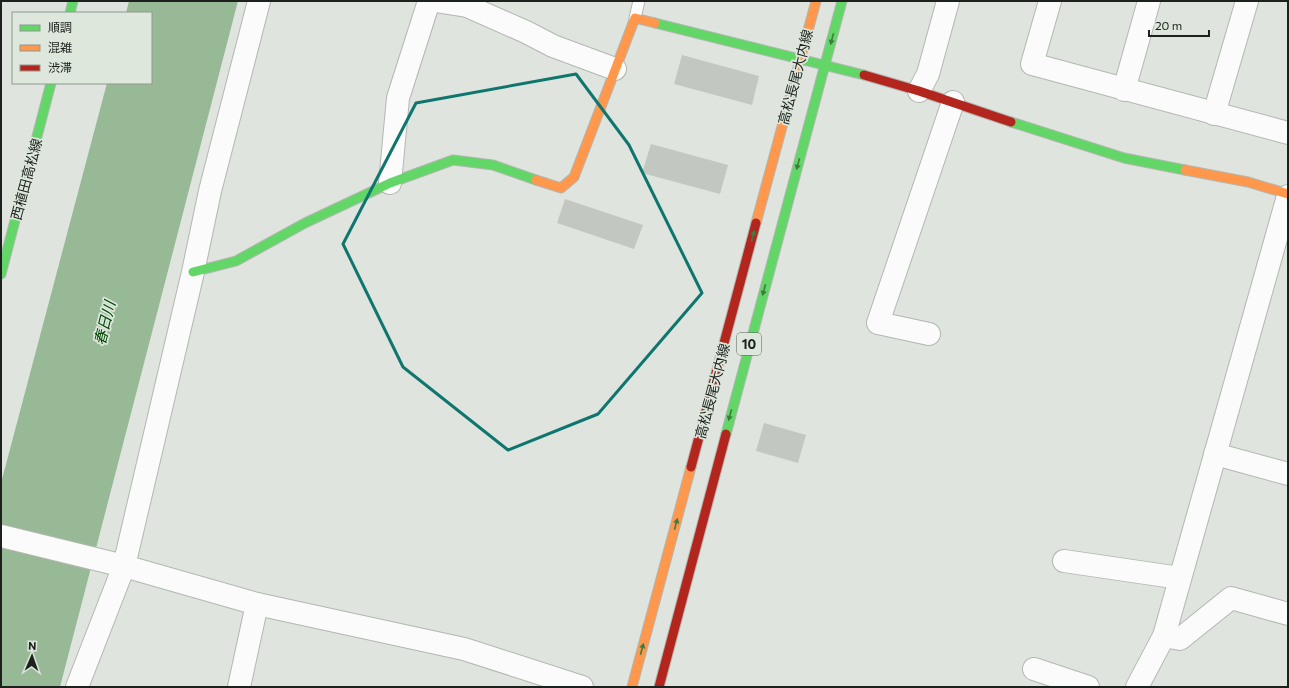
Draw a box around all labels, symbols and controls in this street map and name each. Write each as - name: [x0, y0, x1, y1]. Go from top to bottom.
- legend: [12, 12, 152, 84]
- scale bar: [1149, 12, 1209, 38]
- text: 20 m: [1155, 18, 1182, 32]
- text: 順調: [48, 20, 72, 34]
- street label: 高松長尾大内線: [774, 27, 816, 127]
- one-way arrow: [829, 33, 835, 45]
- text: 混雑: [48, 40, 72, 54]
- text: 渋滞: [48, 60, 72, 74]
- street label: 西植田高松線: [7, 136, 45, 222]
- one-way arrow: [795, 158, 801, 170]
- one-way arrow: [751, 230, 757, 242]
- one-way arrow: [761, 284, 767, 296]
- water label: 春日川: [90, 297, 119, 347]
- road number: 10: [737, 333, 761, 355]
- street label: 高松長尾大内線: [691, 341, 733, 441]
- one-way arrow: [727, 409, 733, 421]
- one-way arrow: [673, 518, 679, 530]
- north arrow: [12, 636, 52, 676]
- text: N: [28, 639, 37, 652]
- one-way arrow: [639, 643, 645, 655]

